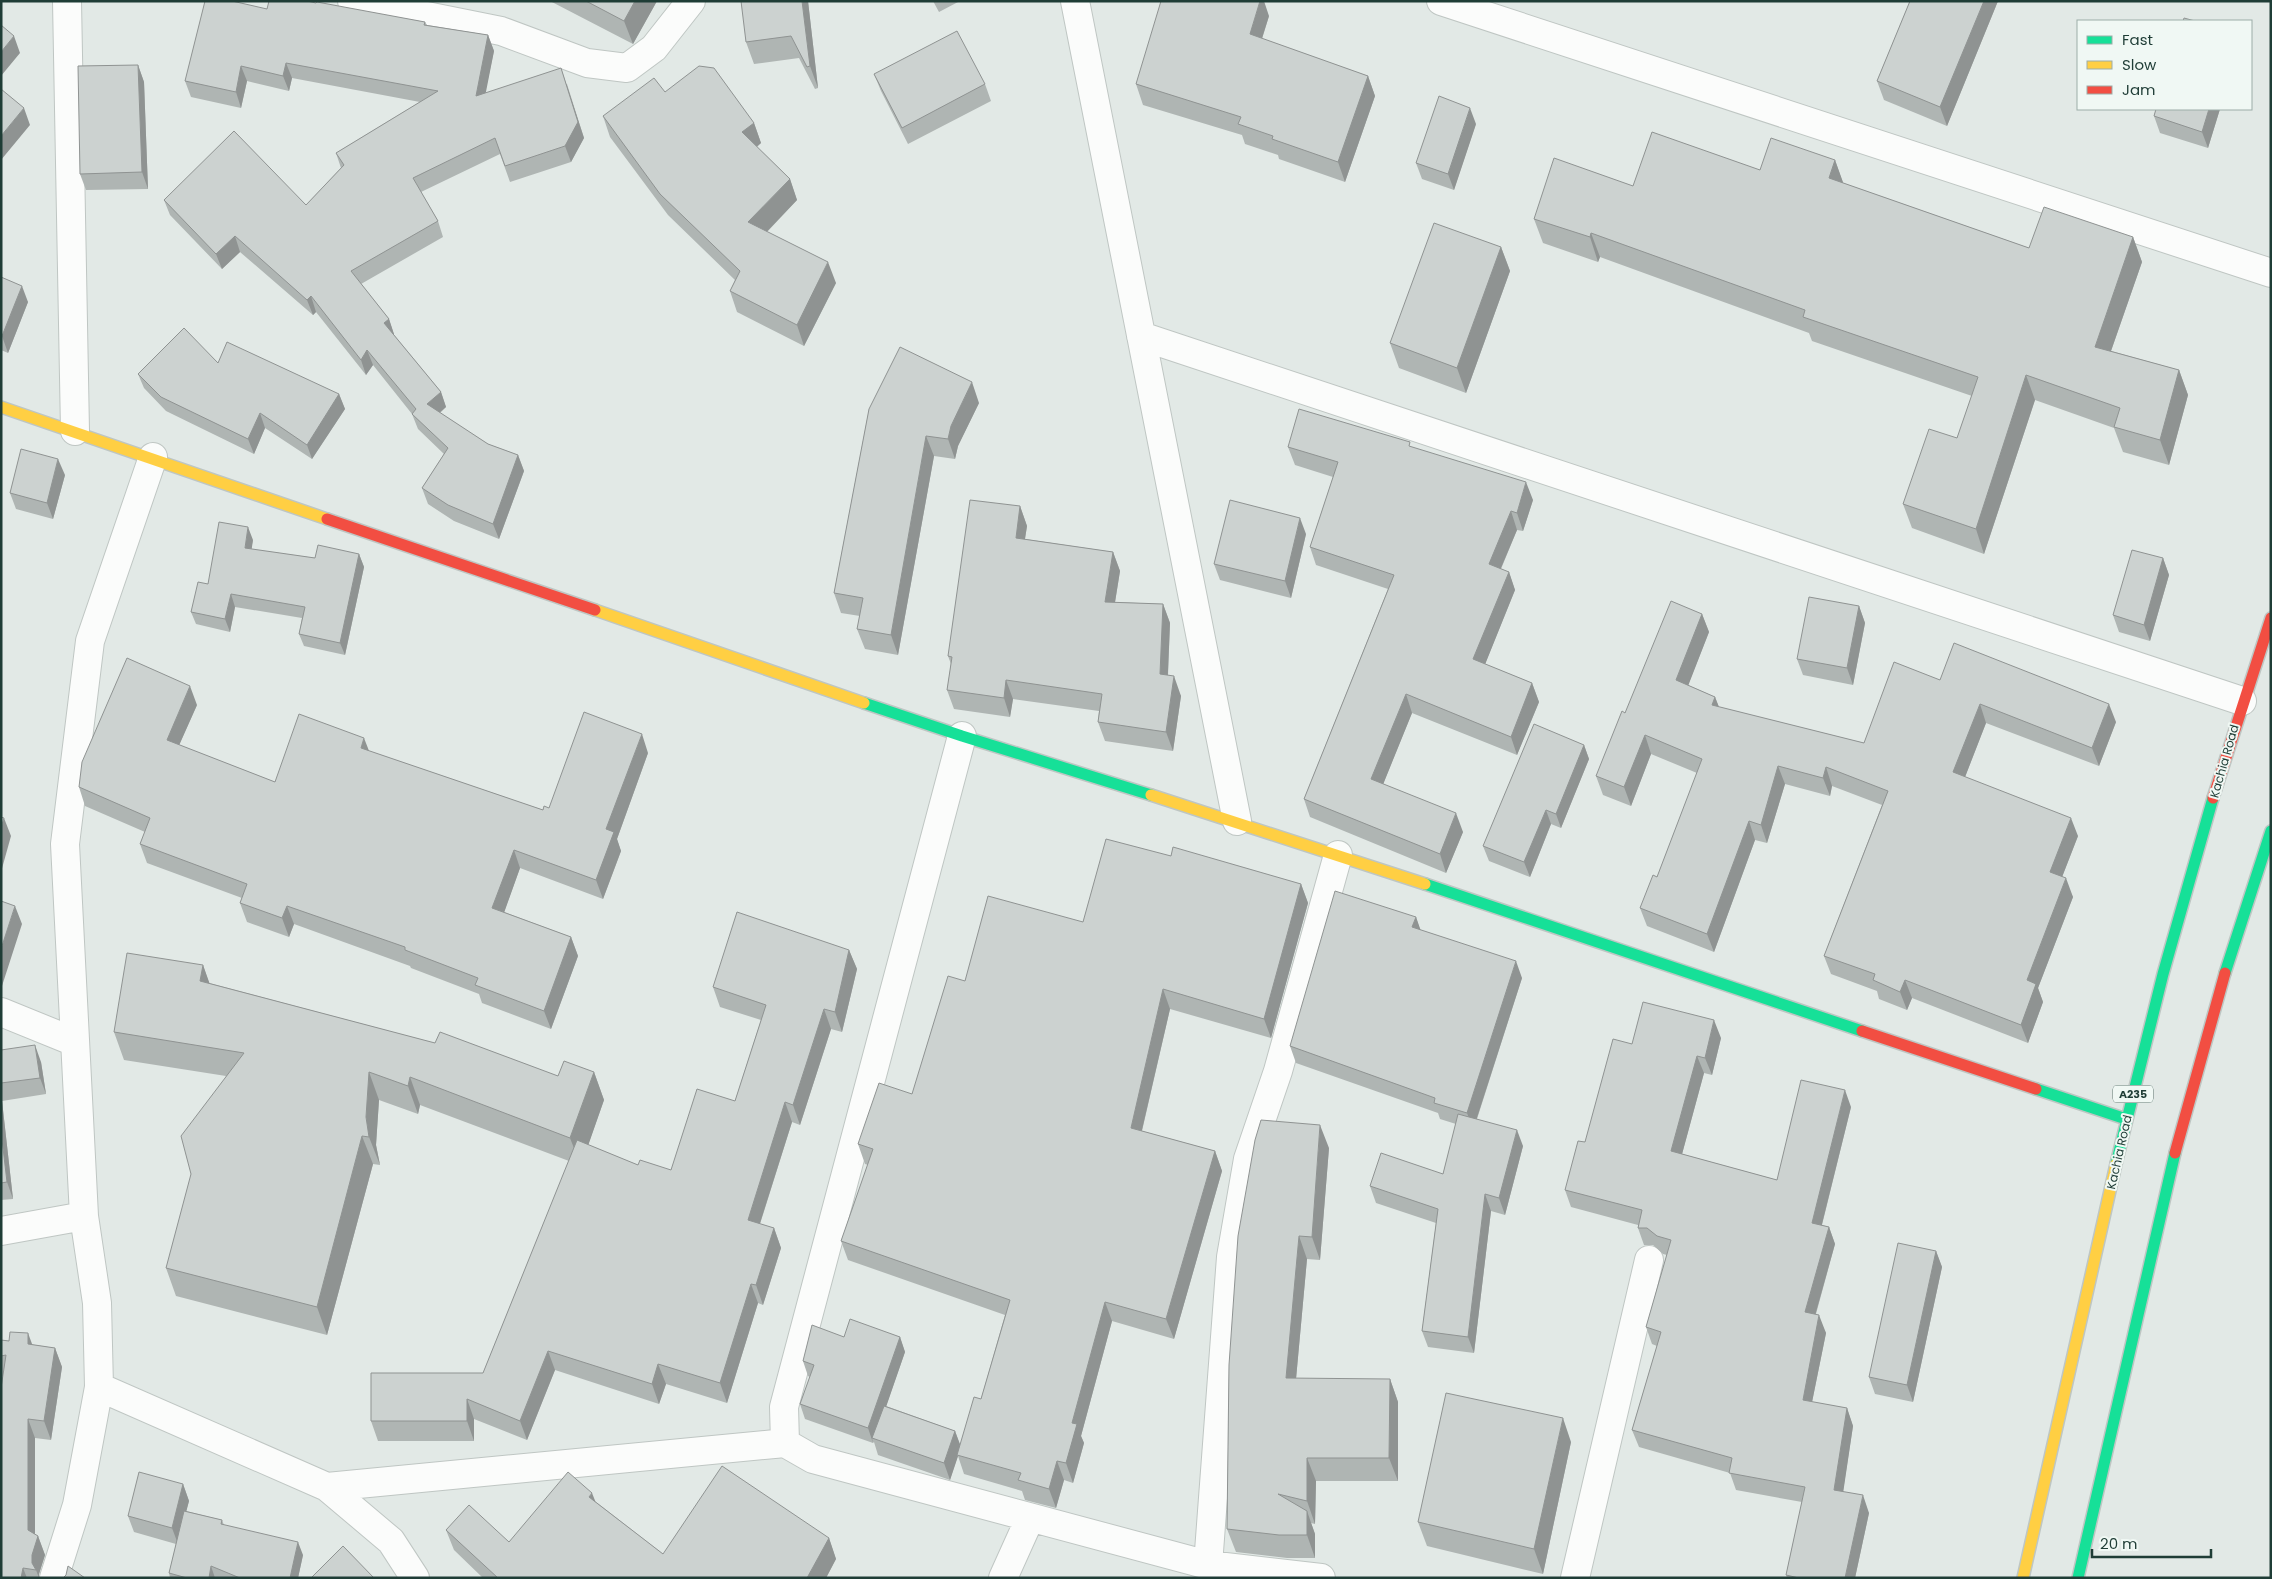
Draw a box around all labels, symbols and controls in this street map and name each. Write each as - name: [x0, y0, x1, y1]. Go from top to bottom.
- legend: [2077, 20, 2252, 110]
- text: Fast: [2122, 29, 2153, 50]
- text: Slow: [2122, 54, 2157, 75]
- text: Jam: [2122, 79, 2156, 100]
- street label: Kachia Road: [2205, 722, 2243, 800]
- road number: A235: [2113, 1086, 2153, 1102]
- street label: Kachia Road: [2102, 1113, 2136, 1191]
- scale bar: [2092, 1526, 2211, 1558]
- text: 20 m: [2100, 1533, 2138, 1554]

